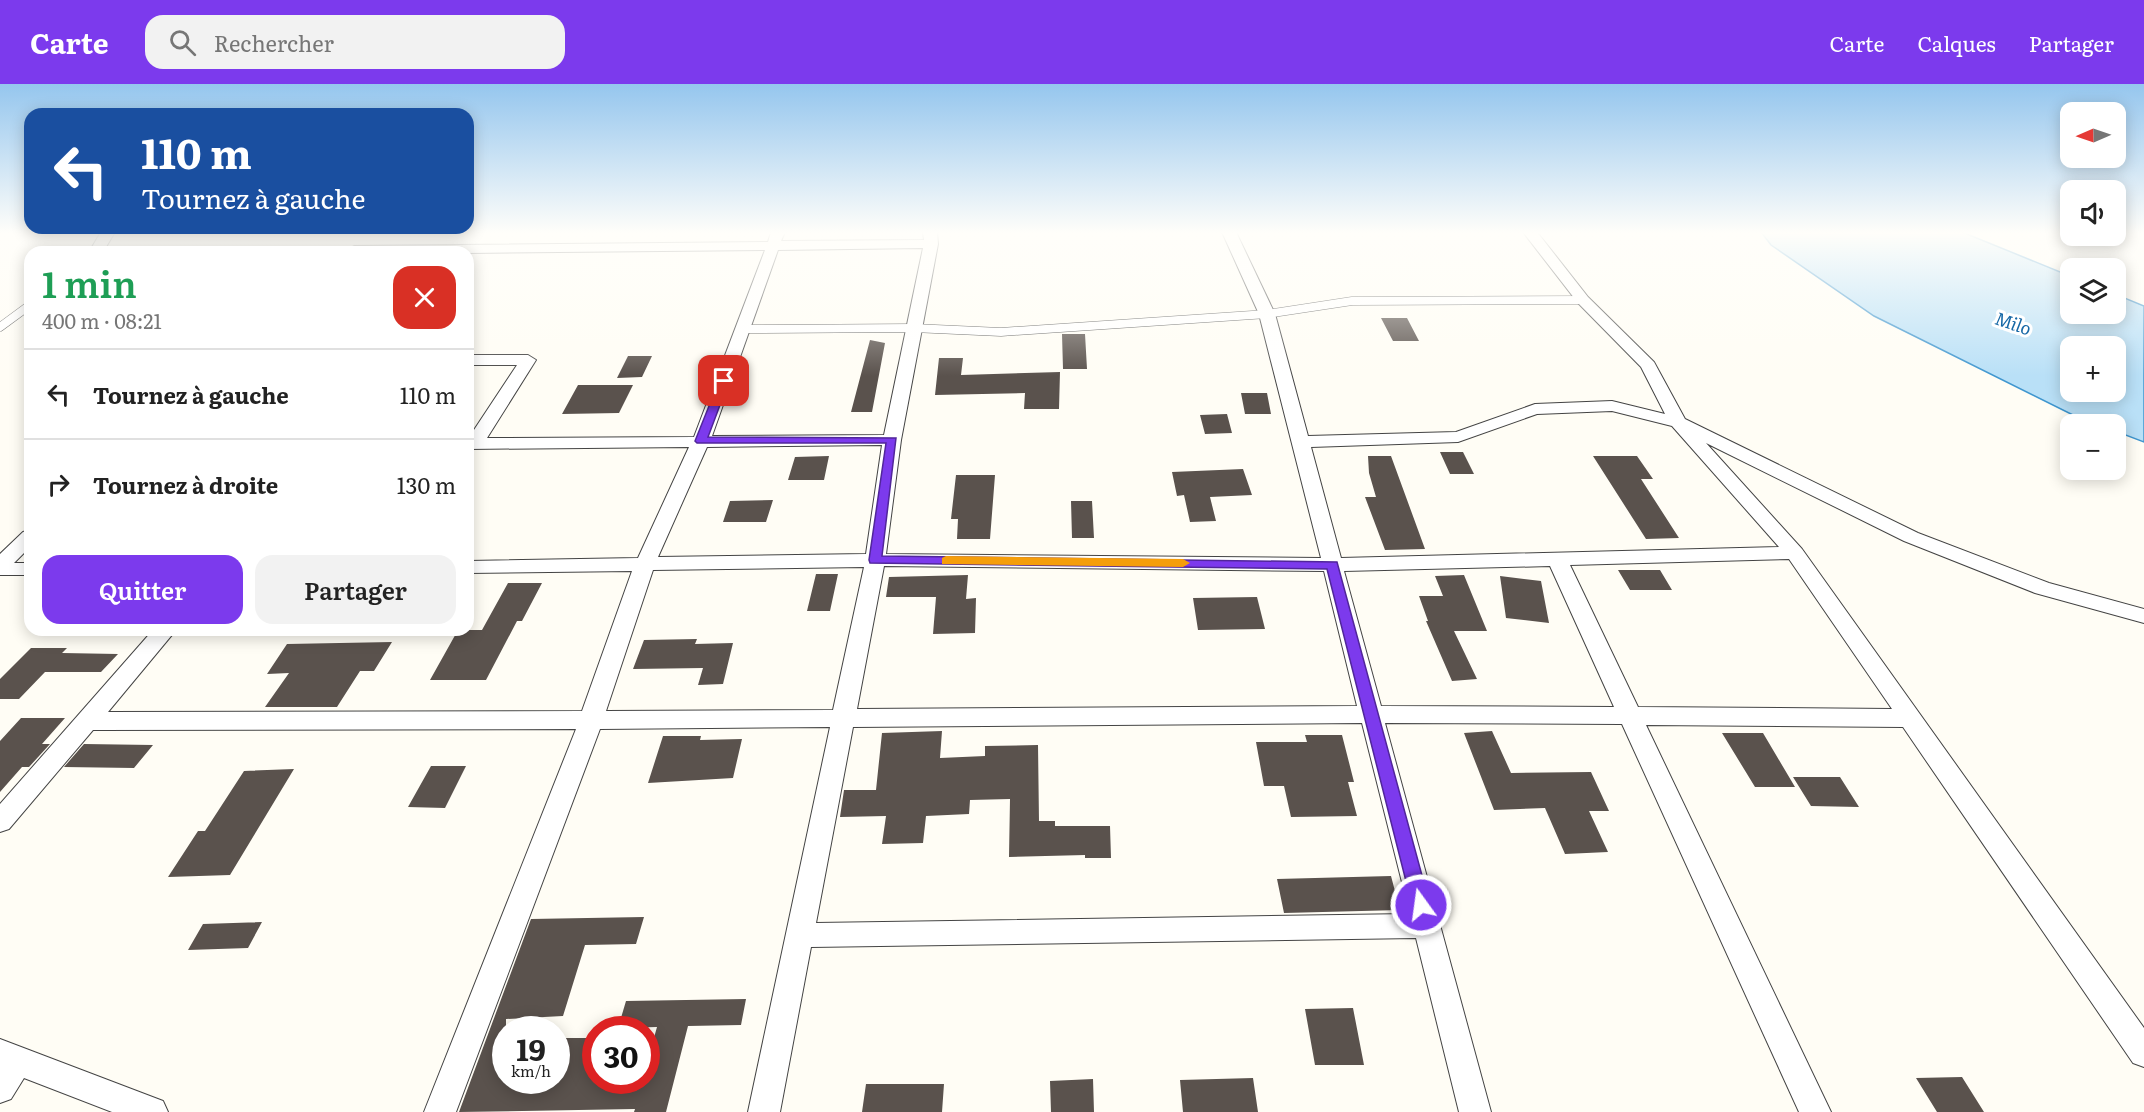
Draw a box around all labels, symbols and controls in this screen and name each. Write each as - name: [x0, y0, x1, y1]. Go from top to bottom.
- search box: [145, 15, 565, 69]
- text: Carte: [30, 21, 109, 63]
- icon: search: [166, 26, 199, 59]
- text: Rechercher: [214, 26, 334, 59]
- text: Carte: [1830, 27, 1884, 58]
- text: Calques: [1917, 27, 1996, 58]
- text: Partager: [2029, 27, 2114, 58]
- north arrow: [2060, 102, 2126, 168]
- map controls: [2060, 102, 2126, 480]
- text: 110 m: [141, 120, 252, 182]
- icon: left: [42, 132, 120, 210]
- text: Tournez à gauche: [141, 177, 365, 217]
- button: sound: [2060, 180, 2126, 246]
- text: 1 min: [42, 256, 137, 309]
- button: layers: [2060, 258, 2126, 324]
- button: close: [393, 266, 456, 329]
- water label: Milo: [1992, 304, 2035, 341]
- text: 400 m · 08:21: [42, 305, 162, 335]
- button: +: [2060, 336, 2126, 402]
- pin: [698, 355, 749, 406]
- icon: arrive: [707, 364, 740, 397]
- icon: left: [42, 378, 75, 411]
- text: Tournez à gauche: [93, 378, 289, 411]
- text: 110 m: [400, 378, 456, 411]
- button: −: [2060, 414, 2126, 480]
- icon: right: [42, 468, 75, 501]
- text: Tournez à droite: [93, 468, 278, 501]
- text: 130 m: [397, 468, 456, 501]
- button: Quitter: [42, 555, 243, 624]
- button: Partager: [255, 555, 456, 624]
- position arrow: [1389, 873, 1453, 937]
- speed limit sign: 30: [582, 1016, 660, 1094]
- text: 19: [516, 1026, 546, 1070]
- text: km/h: [511, 1059, 551, 1082]

